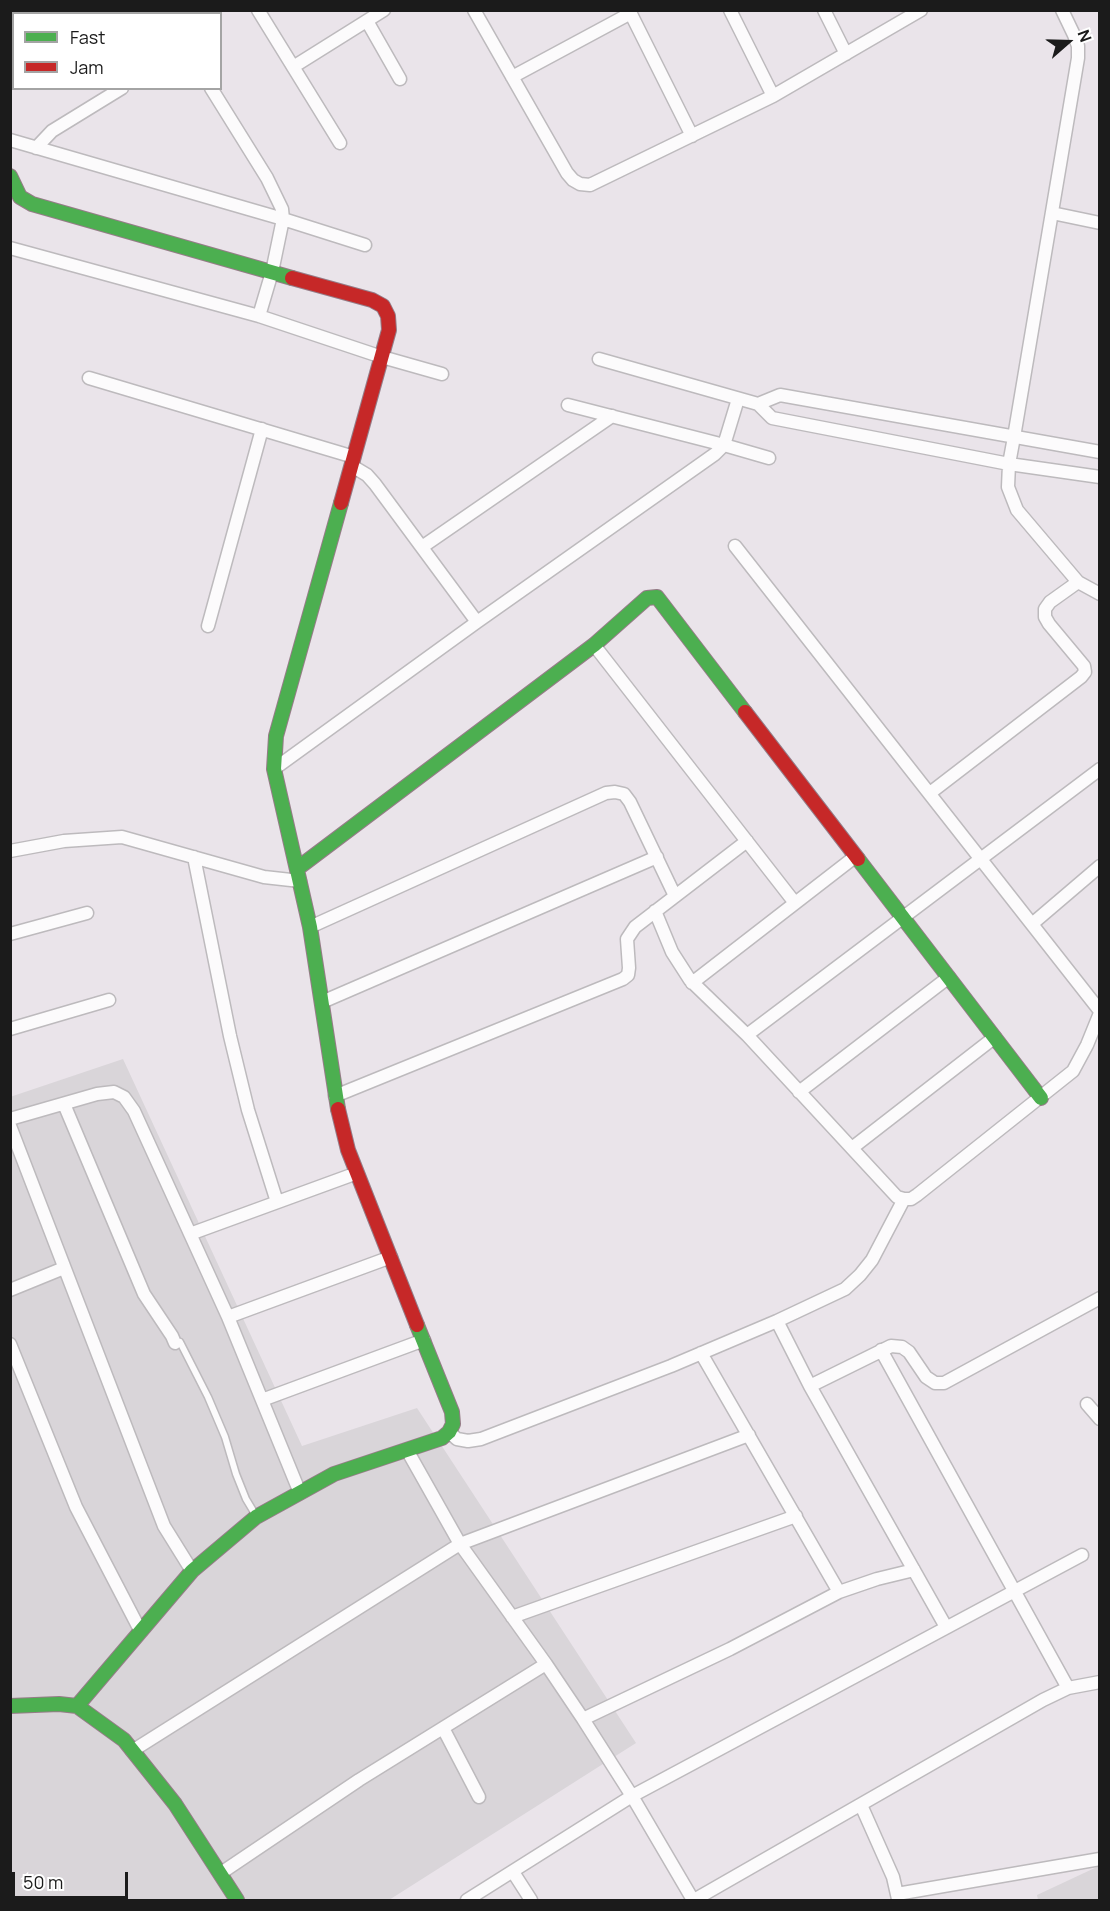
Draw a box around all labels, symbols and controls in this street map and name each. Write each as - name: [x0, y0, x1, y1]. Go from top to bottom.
- legend: [12, 12, 222, 90]
- north arrow: [1038, 12, 1098, 72]
- text: Fast: [70, 25, 105, 49]
- text: N: [1073, 27, 1097, 45]
- text: Jam: [70, 55, 104, 79]
- scale bar: [15, 1860, 130, 1898]
- text: 50 m: [23, 1870, 63, 1894]

